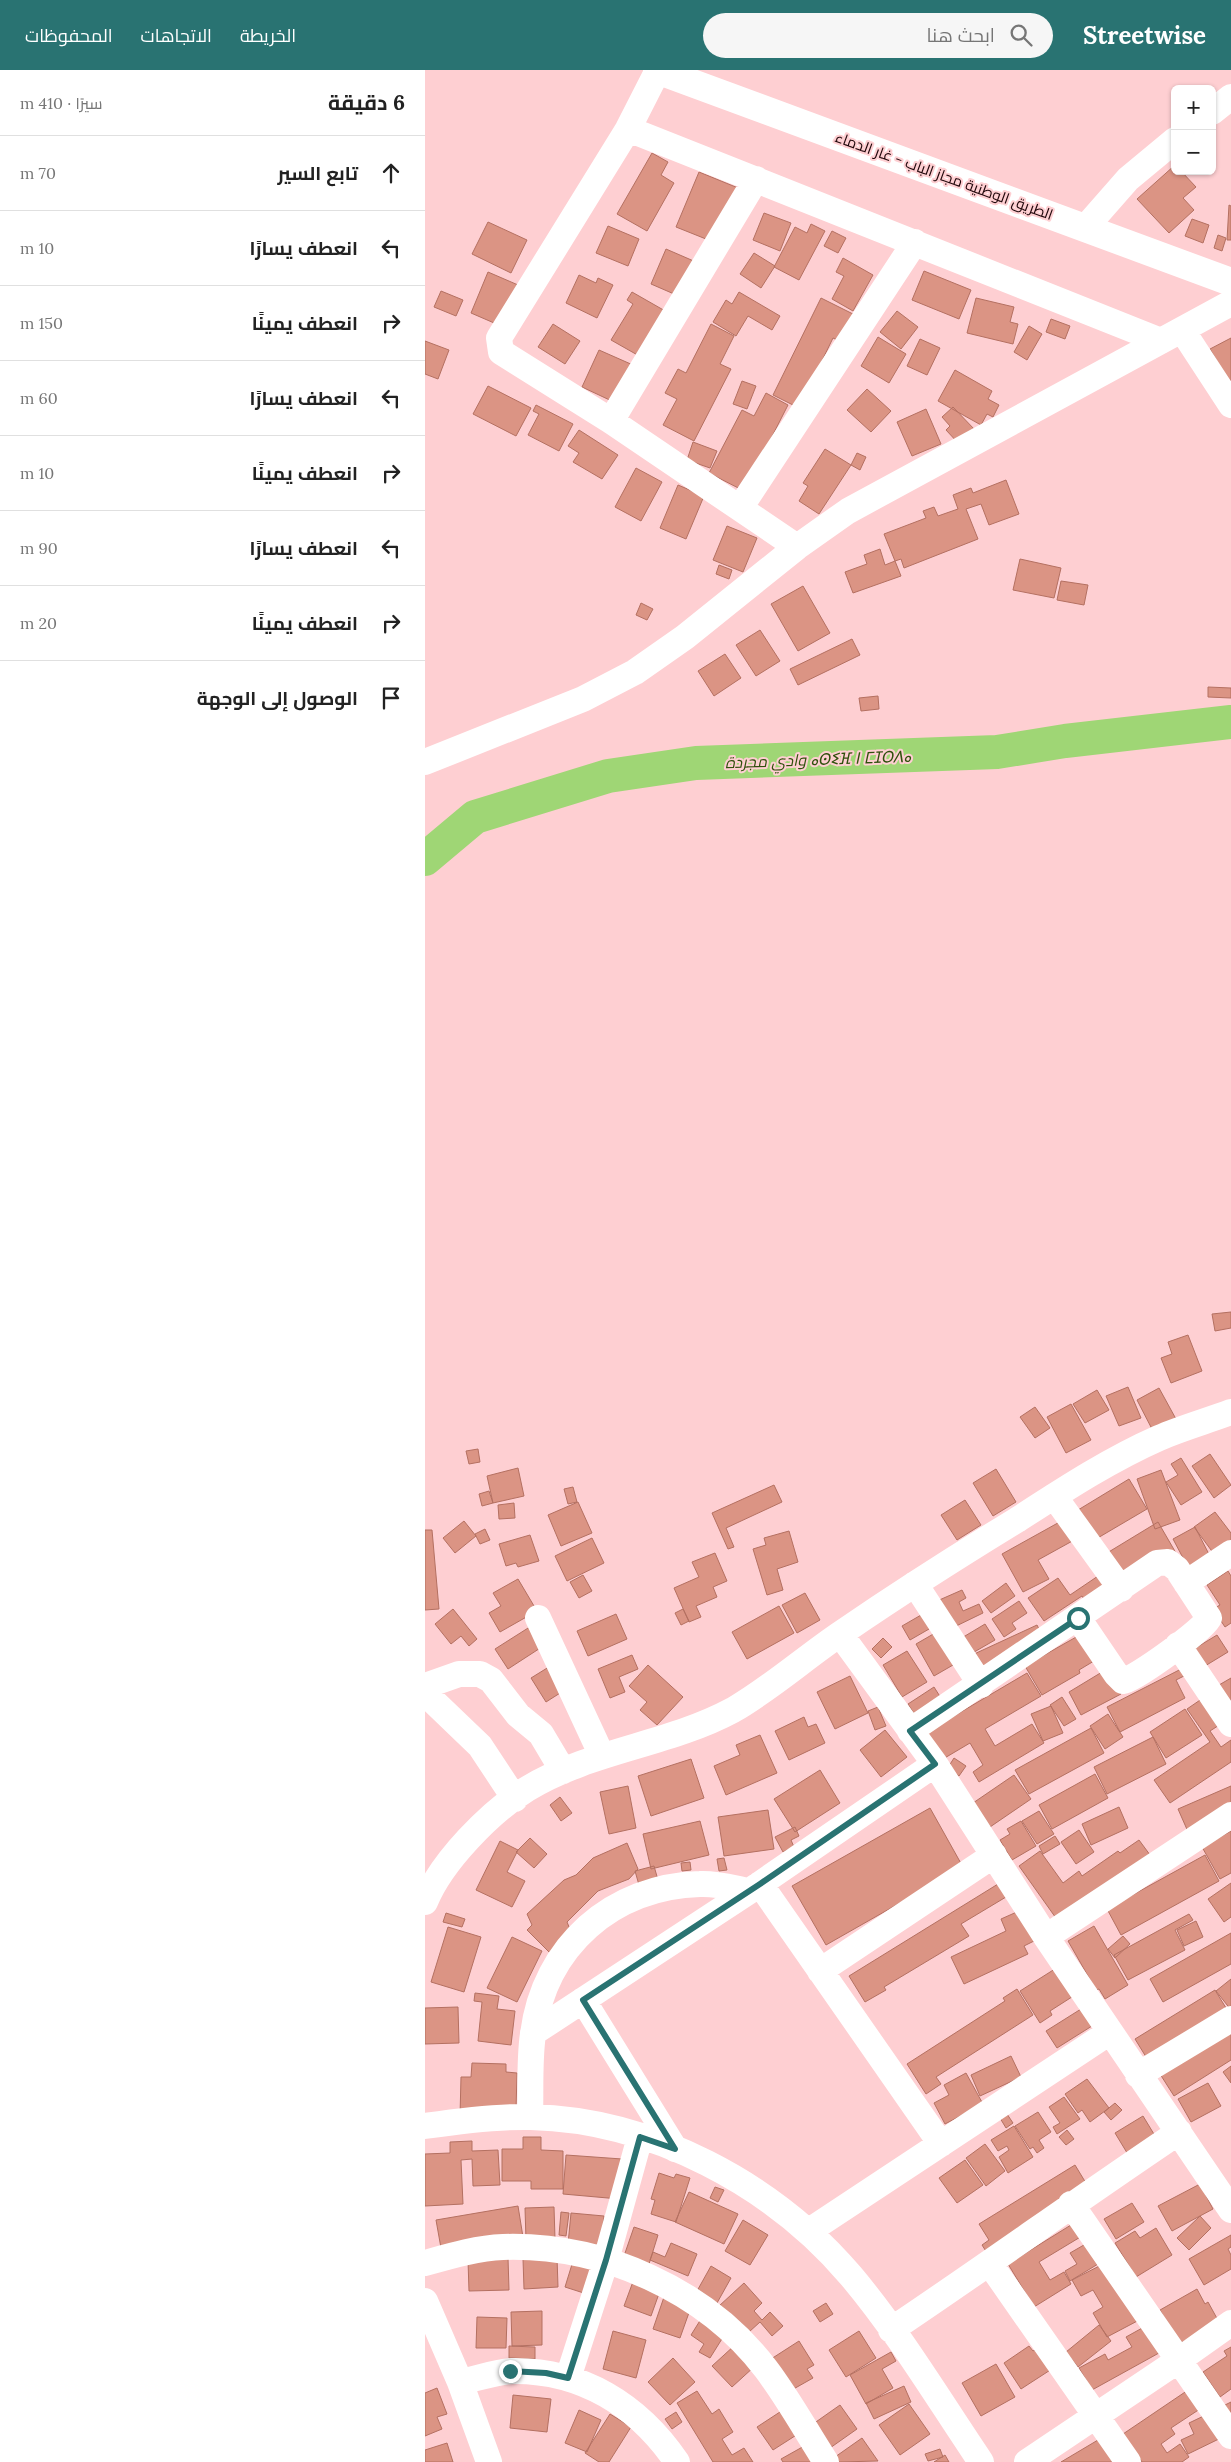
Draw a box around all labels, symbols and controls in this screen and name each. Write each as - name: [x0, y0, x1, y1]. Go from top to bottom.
- search box: [703, 13, 1053, 58]
- text: Streetwise: [1083, 20, 1206, 51]
- icon: search: [1007, 21, 1035, 49]
- text: ابحث هنا: [926, 23, 995, 47]
- text: المحفوظات: [25, 24, 113, 47]
- text: الاتجاهات: [141, 24, 212, 47]
- text: الخريطة: [240, 24, 296, 47]
- map controls: [1171, 85, 1216, 175]
- button: +: [1171, 85, 1216, 130]
- text: 6 دقيقة: [328, 89, 405, 116]
- text: سيرًا · 410 m: [20, 93, 102, 113]
- street label: الطريق الوطنية مجاز الباب - غار الدماء: [832, 127, 1056, 225]
- button: −: [1171, 130, 1216, 175]
- icon: ahead: [377, 159, 405, 187]
- text: تابع السير: [277, 161, 358, 185]
- text: 70 m: [20, 163, 56, 183]
- icon: left: [377, 234, 405, 262]
- text: انعطف يسارًا: [249, 236, 358, 260]
- text: 10 m: [20, 238, 54, 258]
- icon: right: [377, 309, 405, 337]
- text: انعطف يمينًا: [252, 311, 358, 335]
- text: 150 m: [20, 313, 63, 333]
- icon: left: [377, 384, 405, 412]
- text: انعطف يسارًا: [249, 386, 358, 410]
- text: 60 m: [20, 388, 58, 408]
- icon: right: [377, 459, 405, 487]
- text: انعطف يمينًا: [252, 461, 358, 485]
- text: 10 m: [20, 463, 54, 483]
- icon: left: [377, 534, 405, 562]
- text: انعطف يسارًا: [249, 536, 358, 560]
- text: 90 m: [20, 538, 58, 558]
- icon: right: [377, 609, 405, 637]
- text: انعطف يمينًا: [252, 611, 358, 635]
- text: 20 m: [20, 613, 57, 633]
- icon: arrive: [377, 684, 405, 712]
- text: الوصول إلى الوجهة: [197, 686, 358, 710]
- water label: وادي مجردة ⴰⵙⵉⴼ ⵏ ⵎⵊⵔⴷⴰ: [725, 746, 913, 775]
- route start: [1067, 1607, 1090, 1630]
- route end: [499, 2360, 522, 2383]

